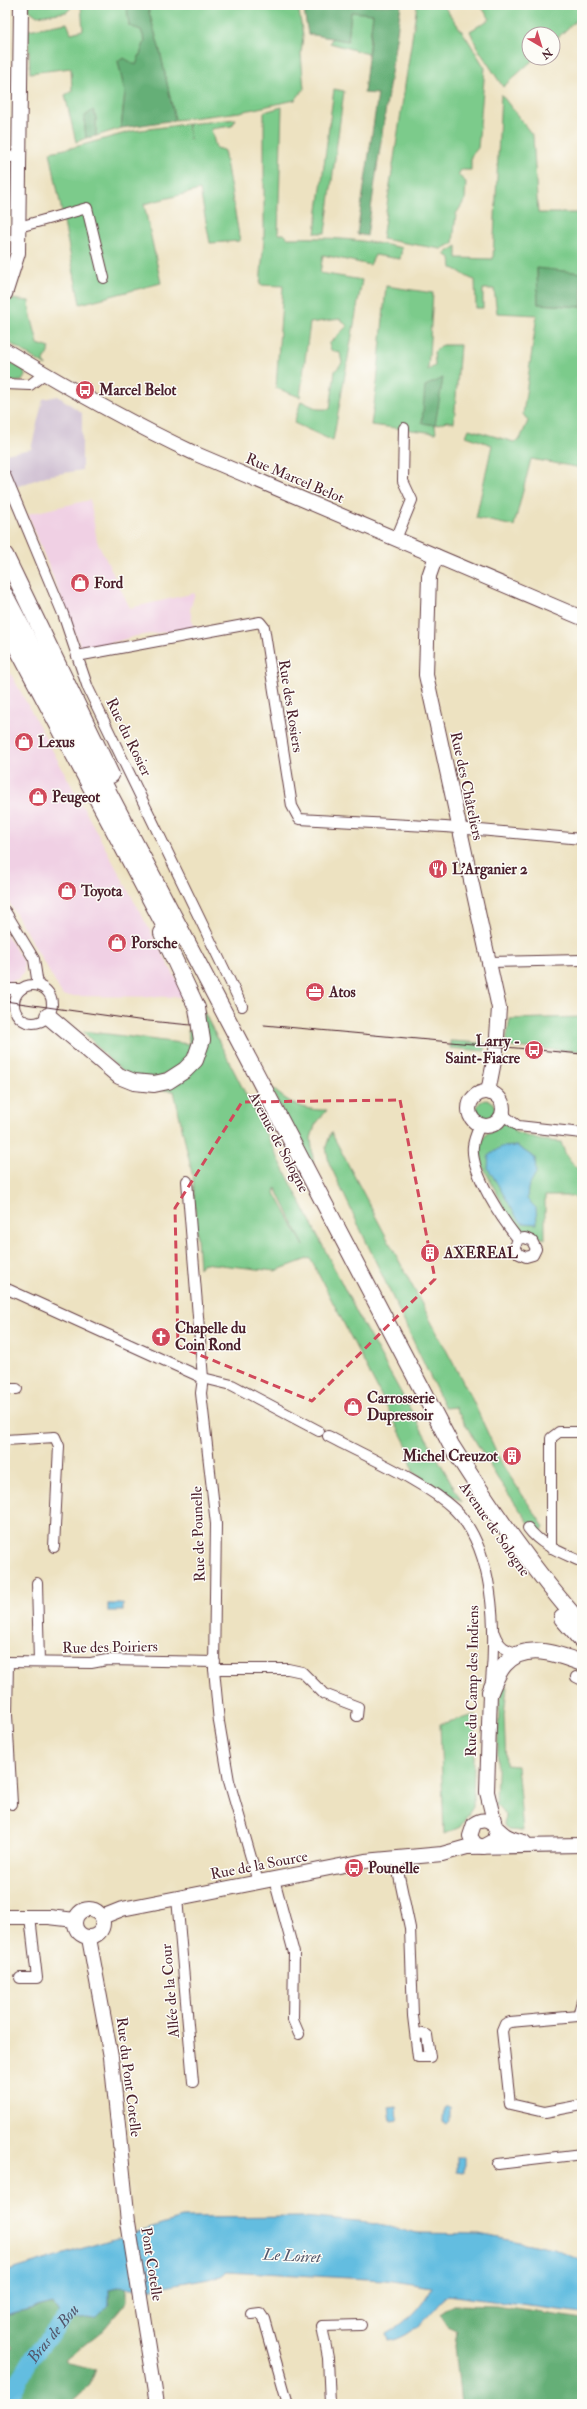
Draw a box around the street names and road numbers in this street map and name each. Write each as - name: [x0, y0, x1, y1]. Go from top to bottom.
- street label: Rue Marcel Belot: [243, 449, 347, 508]
- street label: Rue des Rosiers: [274, 658, 307, 754]
- street label: Rue du Rosier: [101, 695, 156, 780]
- street label: Rue des Châteliers: [446, 730, 487, 842]
- street label: Avenue de Sologne: [244, 1088, 313, 1196]
- street label: Avenue de Sologne: [454, 1477, 534, 1580]
- street label: Rue de Pounelle: [187, 1486, 210, 1582]
- street label: Rue du Camp des Indiens: [462, 1605, 484, 1757]
- street label: Rue des Poiriers: [62, 1637, 158, 1658]
- street label: Rue de la Source: [209, 1847, 309, 1884]
- street label: Allée de la Cour: [157, 1943, 184, 2040]
- street label: Rue du Pont Cotelle: [112, 2016, 145, 2138]
- street label: Pont Cotelle: [136, 2226, 167, 2302]

